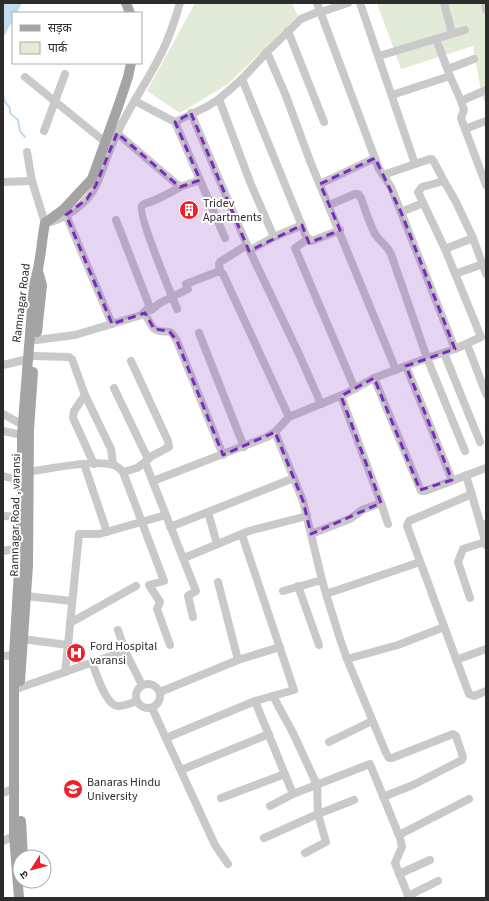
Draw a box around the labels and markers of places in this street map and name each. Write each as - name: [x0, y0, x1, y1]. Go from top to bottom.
- place label: Tridev Apartments: [203, 195, 262, 226]
- building icon: Tridev Apartments: [178, 199, 200, 221]
- place label: Ford Hospital varansi: [90, 638, 157, 669]
- hospital icon: Ford Hospital varansi: [65, 642, 87, 664]
- place label: Banaras Hindu University: [87, 774, 161, 805]
- school or university icon: Banaras Hindu University: [62, 778, 84, 800]

